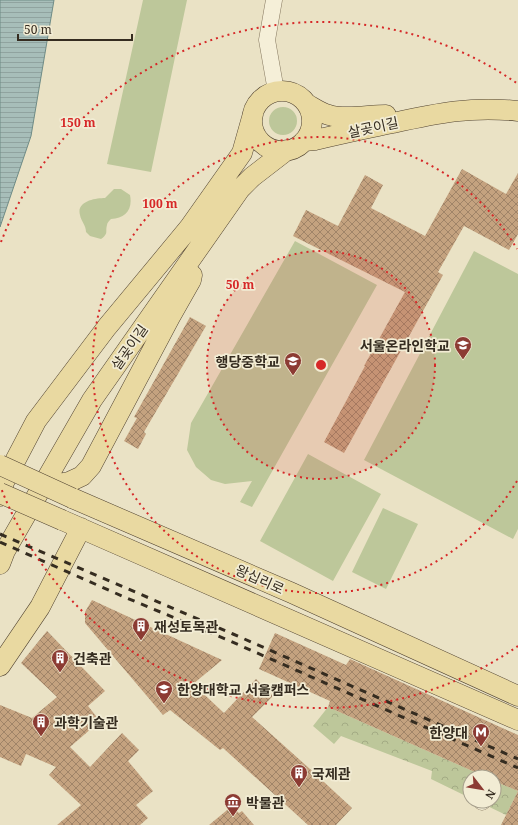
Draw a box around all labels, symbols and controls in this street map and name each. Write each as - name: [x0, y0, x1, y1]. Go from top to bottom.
- scale bar: [18, 16, 132, 42]
- text: 50 m: [24, 21, 52, 38]
- street label: 살곶이길: [346, 112, 400, 142]
- text: 150 m: [60, 114, 96, 131]
- text: 100 m: [142, 195, 178, 212]
- text: 50 m: [226, 276, 254, 293]
- street label: 살곶이길: [106, 320, 152, 374]
- school or university icon: 서울온라인학교: [453, 335, 473, 360]
- place label: 서울온라인학교: [360, 336, 450, 355]
- school or university icon: 행당중학교: [283, 351, 303, 376]
- place label: 행당중학교: [216, 352, 280, 371]
- centre of rings: [314, 358, 328, 372]
- street label: 왕십리로: [233, 560, 288, 598]
- building icon: 재성토목관: [131, 616, 151, 641]
- place label: 재성토목관: [154, 617, 219, 636]
- building icon: 건축관: [50, 648, 70, 673]
- place label: 건축관: [73, 649, 112, 668]
- school or university icon: 한양대학교 서울캠퍼스: [154, 679, 174, 704]
- place label: 한양대학교 서울캠퍼스: [177, 680, 310, 699]
- building icon: 과학기술관: [31, 712, 51, 737]
- place label: 과학기술관: [54, 713, 119, 732]
- metro station icon: 한양대: [471, 722, 491, 747]
- place label: 한양대: [429, 723, 468, 742]
- building icon: 국제관: [289, 763, 309, 788]
- place label: 국제관: [312, 764, 351, 783]
- north arrow: [462, 769, 502, 809]
- text: N: [482, 787, 500, 802]
- museum icon: 박물관: [223, 792, 243, 817]
- place label: 박물관: [246, 793, 285, 812]

